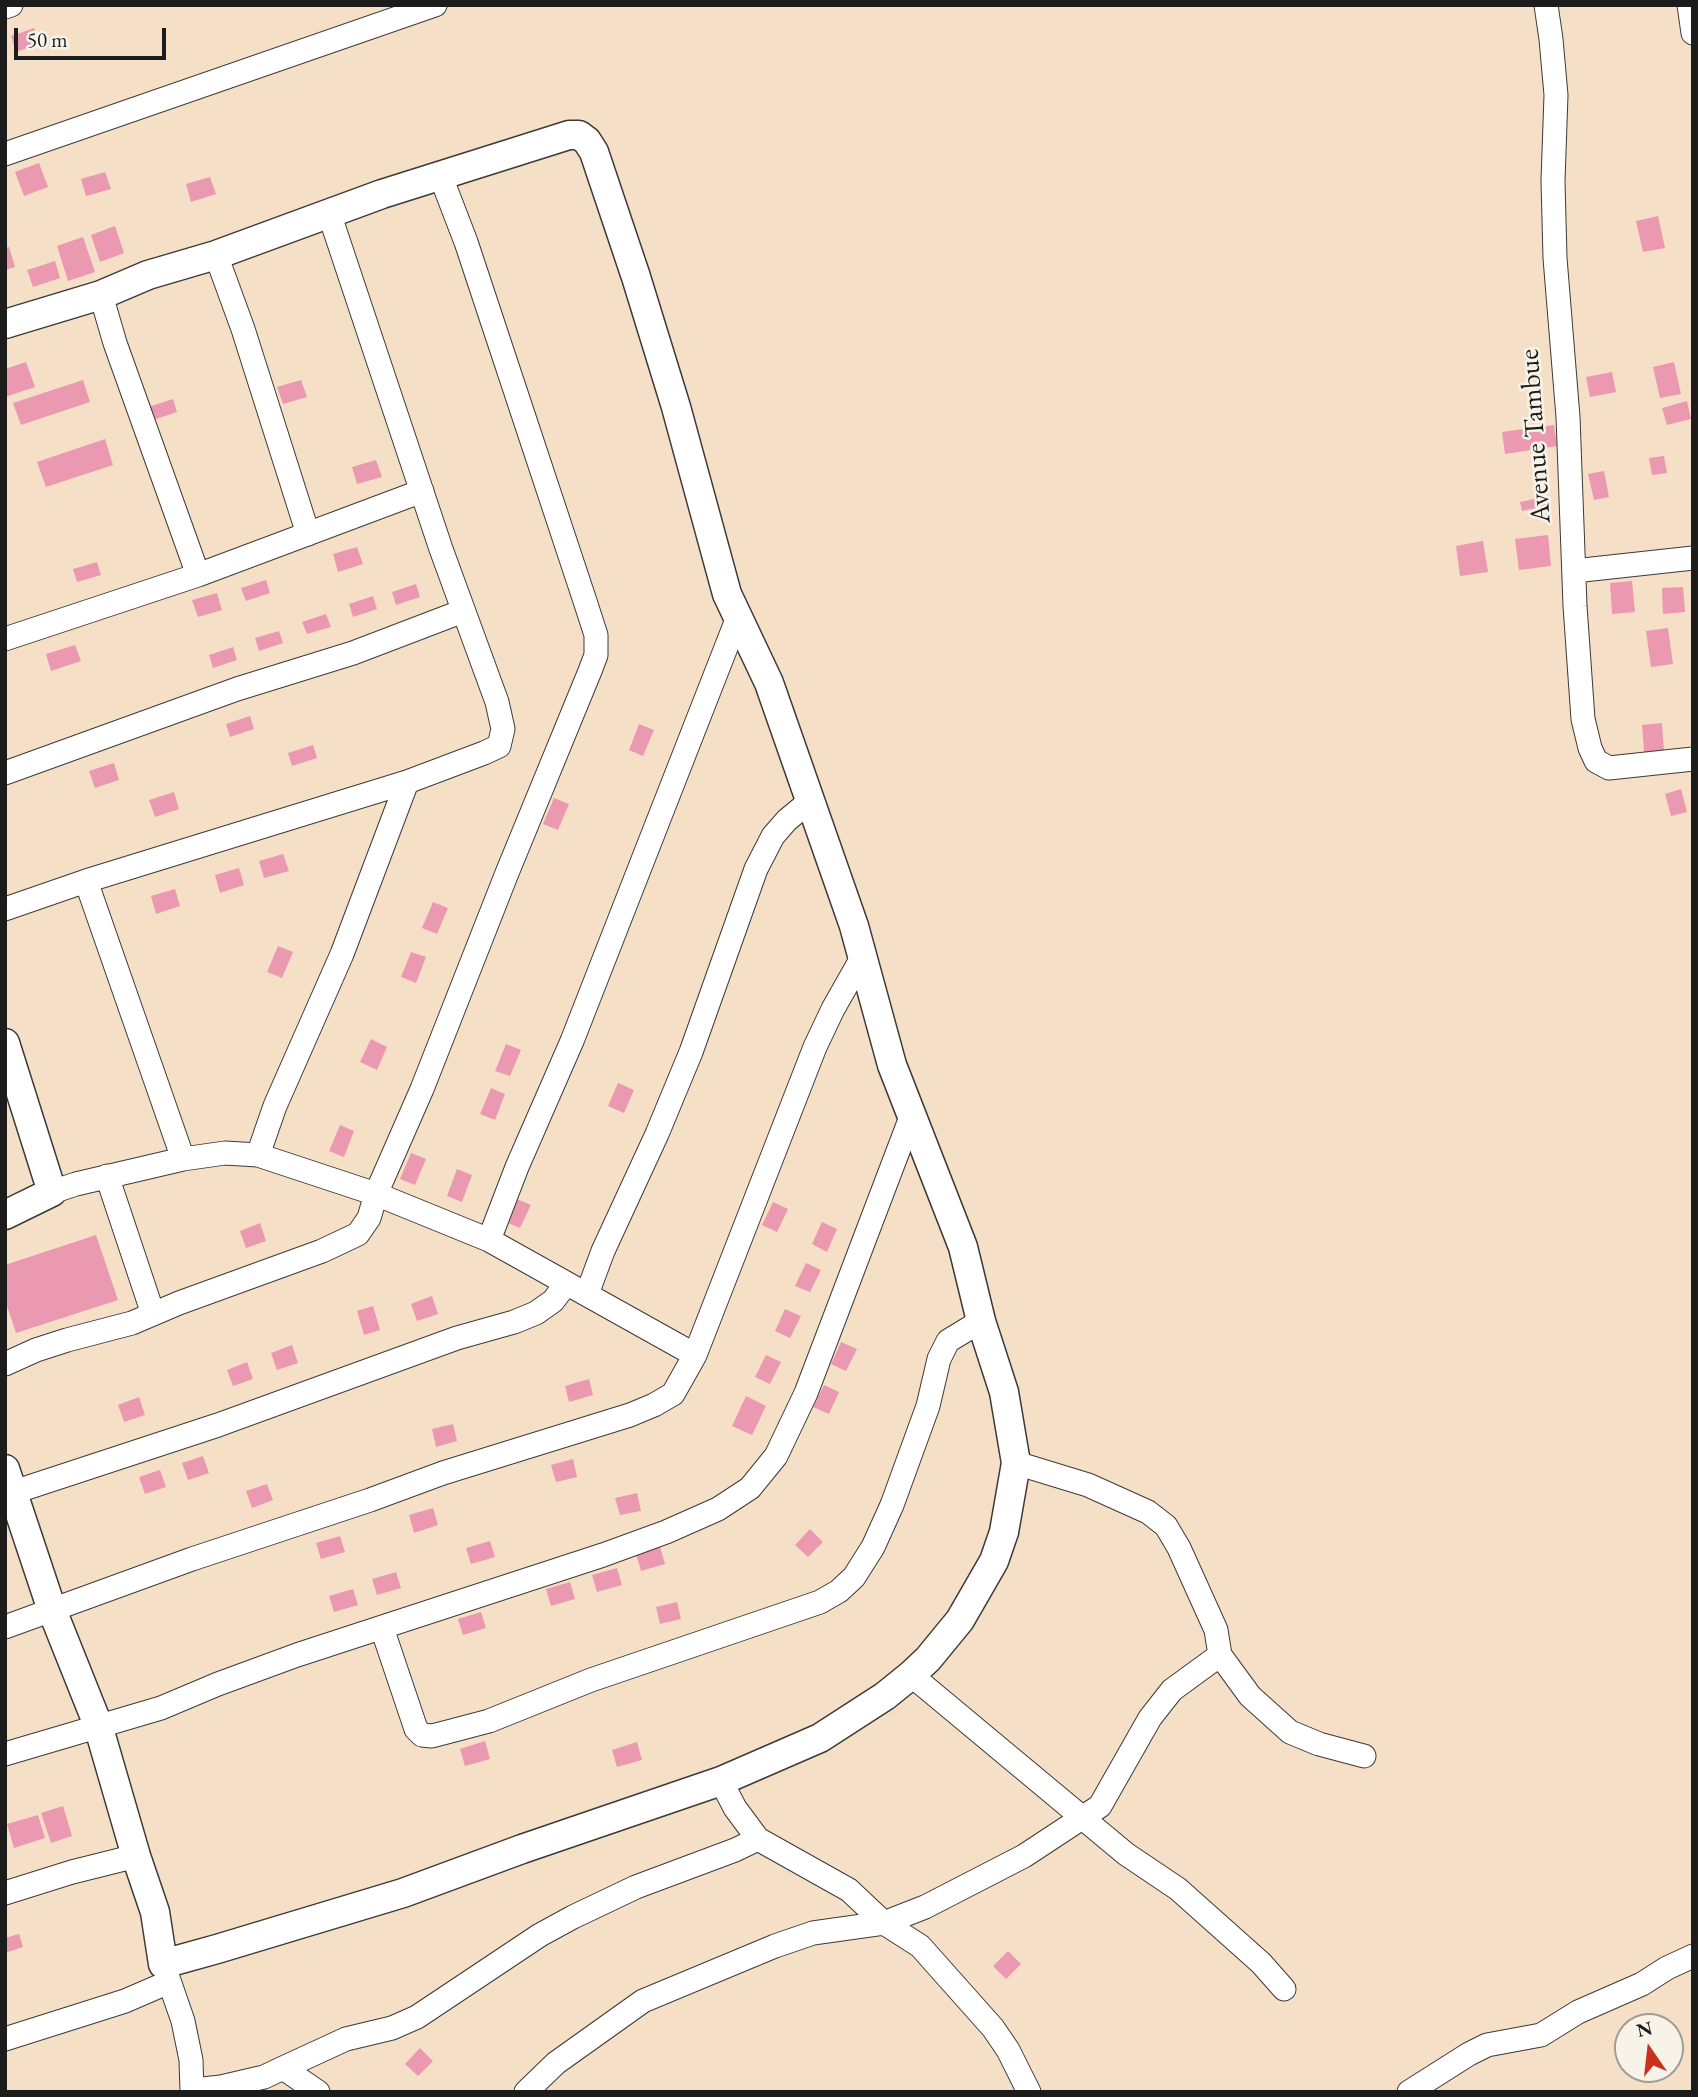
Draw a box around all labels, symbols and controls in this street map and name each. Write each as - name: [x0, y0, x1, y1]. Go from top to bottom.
- scale bar: [18, 14, 170, 58]
- text: 50 m: [27, 26, 68, 53]
- street label: Avenue Tambue: [1513, 348, 1559, 524]
- north arrow: [1614, 2013, 1684, 2083]
- text: N: [1634, 2015, 1655, 2043]

